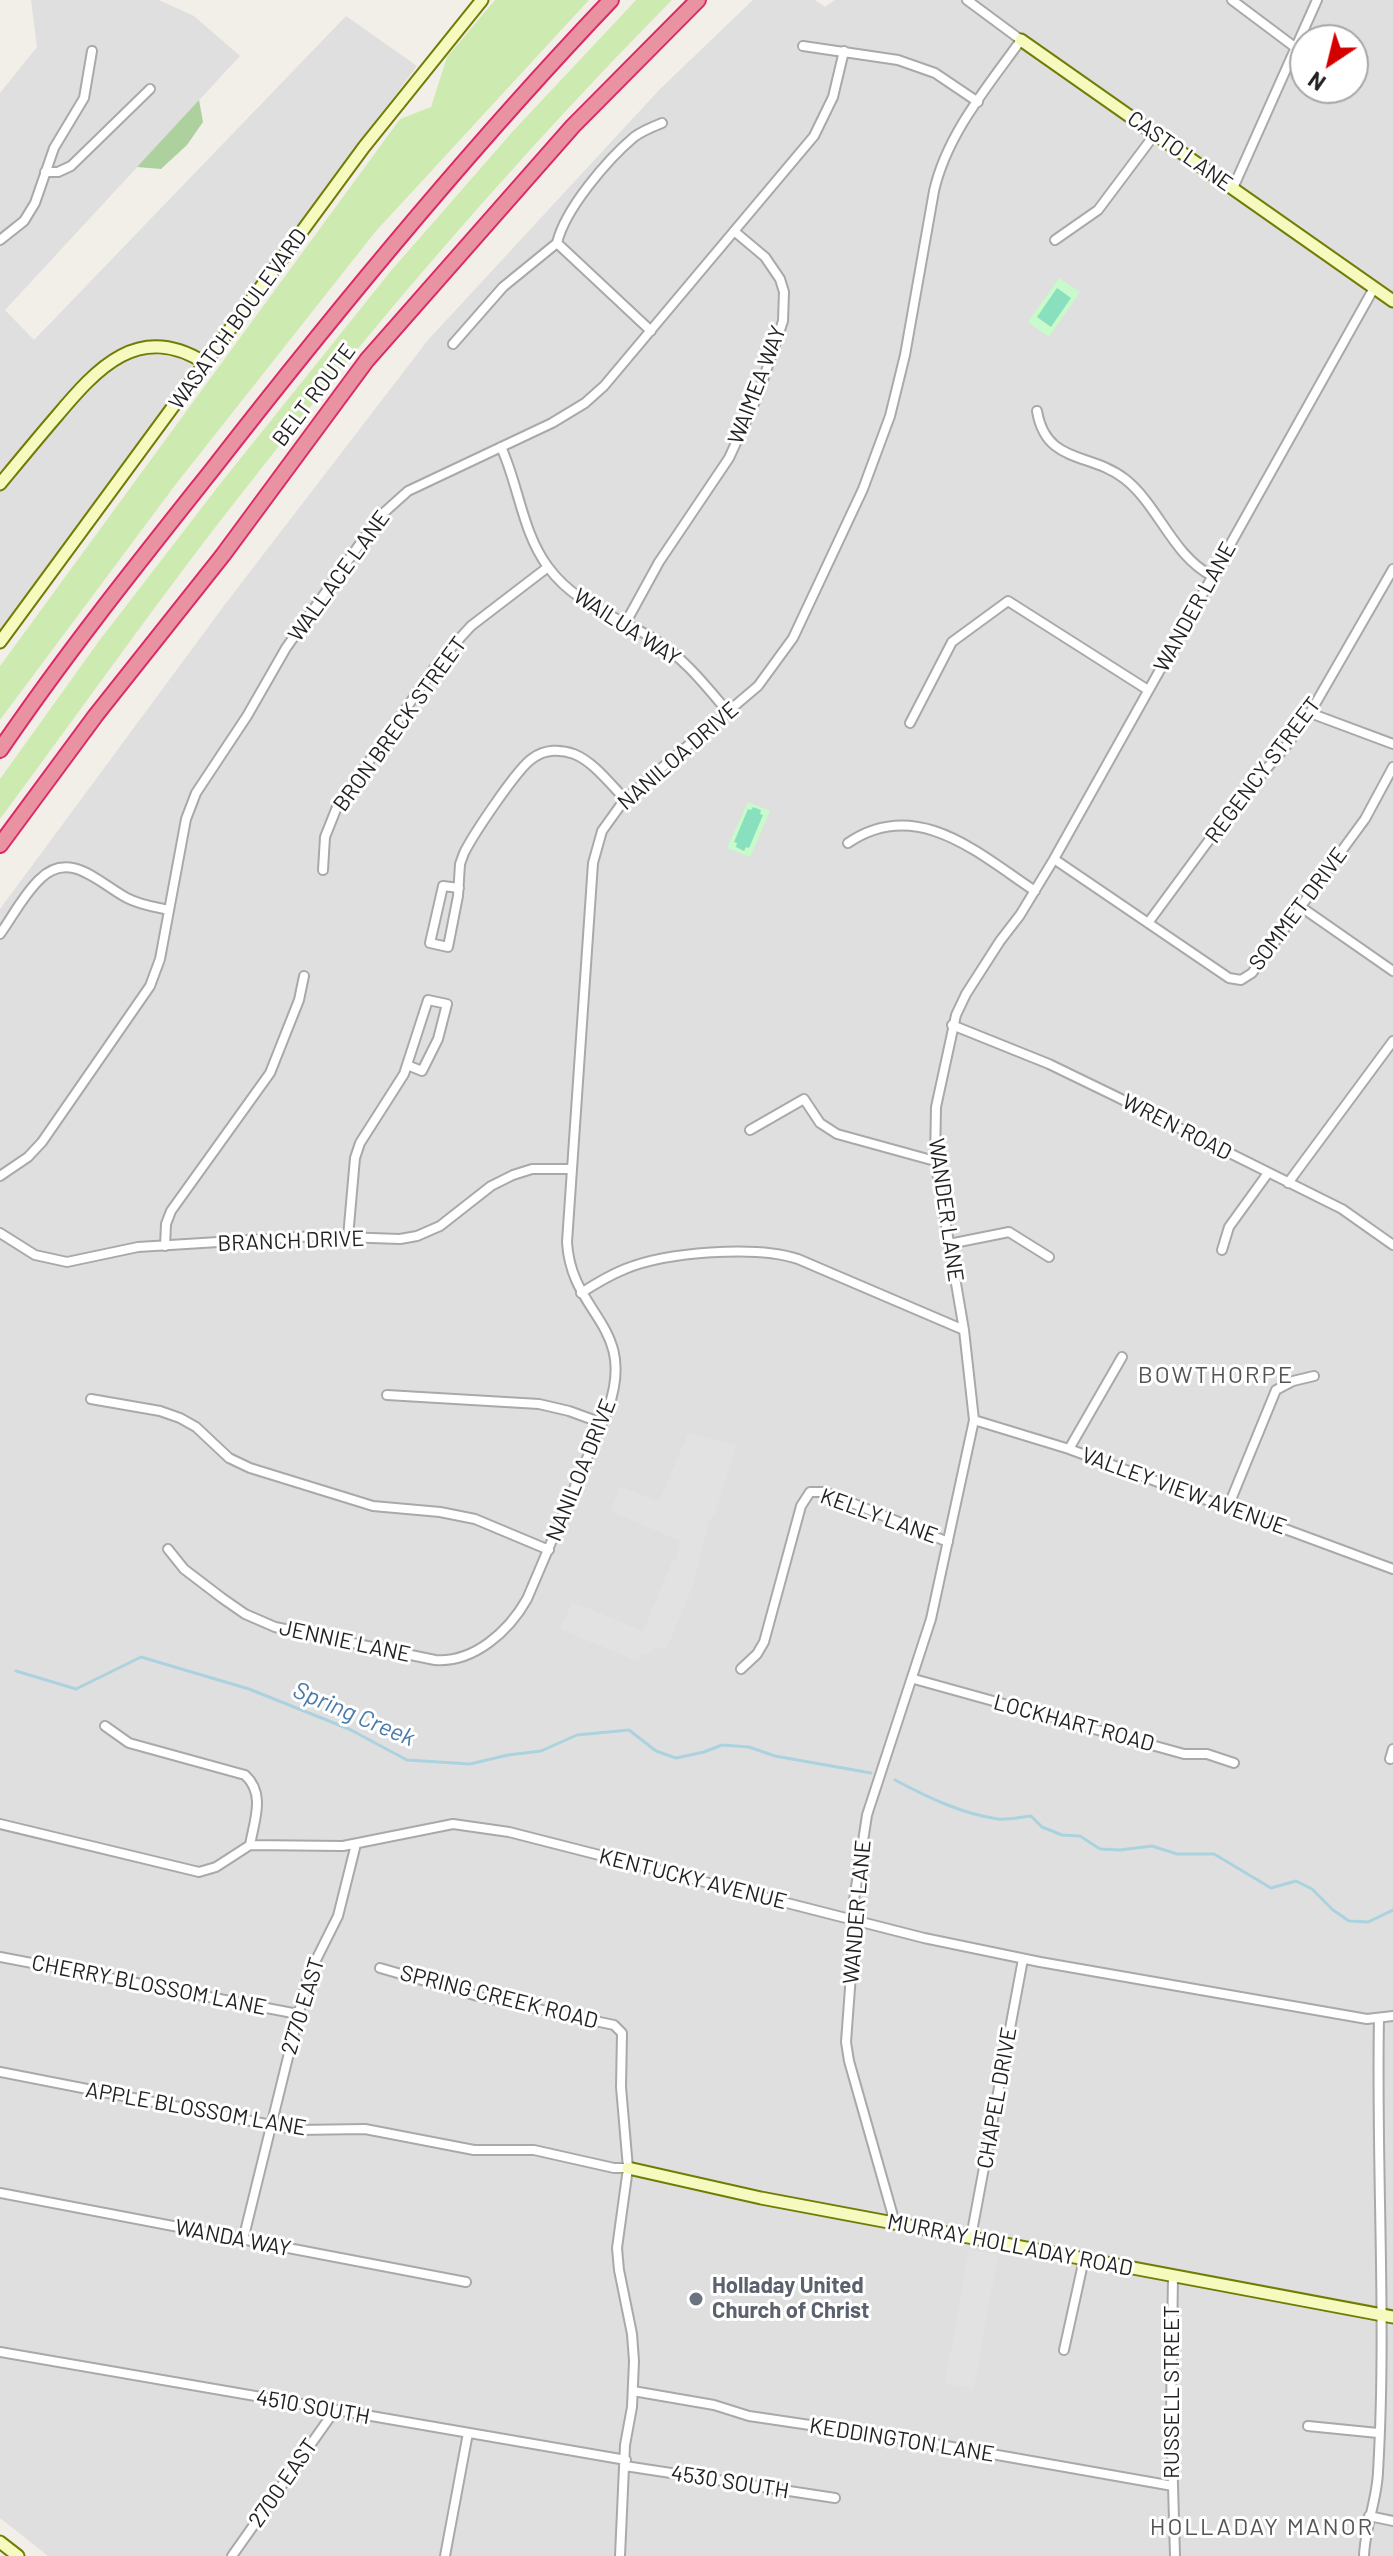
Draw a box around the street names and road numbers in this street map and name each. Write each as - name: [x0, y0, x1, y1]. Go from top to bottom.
- street label: CASTO LANE: [1122, 105, 1238, 197]
- street label: WASATCH BOULEVARD: [163, 223, 313, 415]
- street label: WAIMEA WAY: [722, 322, 792, 448]
- street label: BELT ROUTE: [267, 338, 361, 452]
- street label: WALLACE LANE: [283, 505, 395, 647]
- street label: WANDER LANE: [1148, 537, 1242, 677]
- street label: WAILUA WAY: [569, 583, 685, 671]
- street label: BRON BRECK STREET: [328, 632, 472, 816]
- street label: REGENCY STREET: [1200, 692, 1326, 848]
- street label: NANILOA DRIVE: [612, 696, 744, 816]
- street label: SOMMET DRIVE: [1243, 842, 1353, 976]
- street label: WREN ROAD: [1118, 1088, 1236, 1166]
- street label: WANDER LANE: [923, 1137, 969, 1283]
- street label: BRANCH DRIVE: [217, 1225, 365, 1257]
- street label: NANILOA DRIVE: [540, 1395, 622, 1545]
- street label: VALLEY VIEW AVENUE: [1078, 1442, 1290, 1540]
- street label: KELLY LANE: [817, 1483, 941, 1549]
- street label: JENNIE LANE: [277, 1614, 413, 1668]
- street label: LOCKHART ROAD: [991, 1689, 1157, 1757]
- street label: WANDER LANE: [838, 1839, 876, 1985]
- street label: KENTUCKY AVENUE: [596, 1843, 790, 1915]
- street label: CHERRY BLOSSOM LANE: [29, 1949, 269, 2021]
- street label: 2770 EAST: [276, 1954, 330, 2058]
- street label: SPRING CREEK ROAD: [397, 1960, 601, 2034]
- street label: CHAPEL DRIVE: [972, 2025, 1022, 2171]
- street label: APPLE BLOSSOM LANE: [84, 2077, 308, 2141]
- street label: MURRAY HOLLADAY ROAD: [885, 2208, 1135, 2282]
- street label: WANDA WAY: [173, 2214, 293, 2262]
- street label: RUSSELL STREET: [1159, 2305, 1185, 2479]
- street label: 4510 SOUTH: [254, 2384, 372, 2430]
- street label: KEDDINGTON LANE: [808, 2412, 996, 2468]
- street label: 2700 EAST: [243, 2434, 323, 2532]
- street label: 4530 SOUTH: [669, 2460, 791, 2504]

